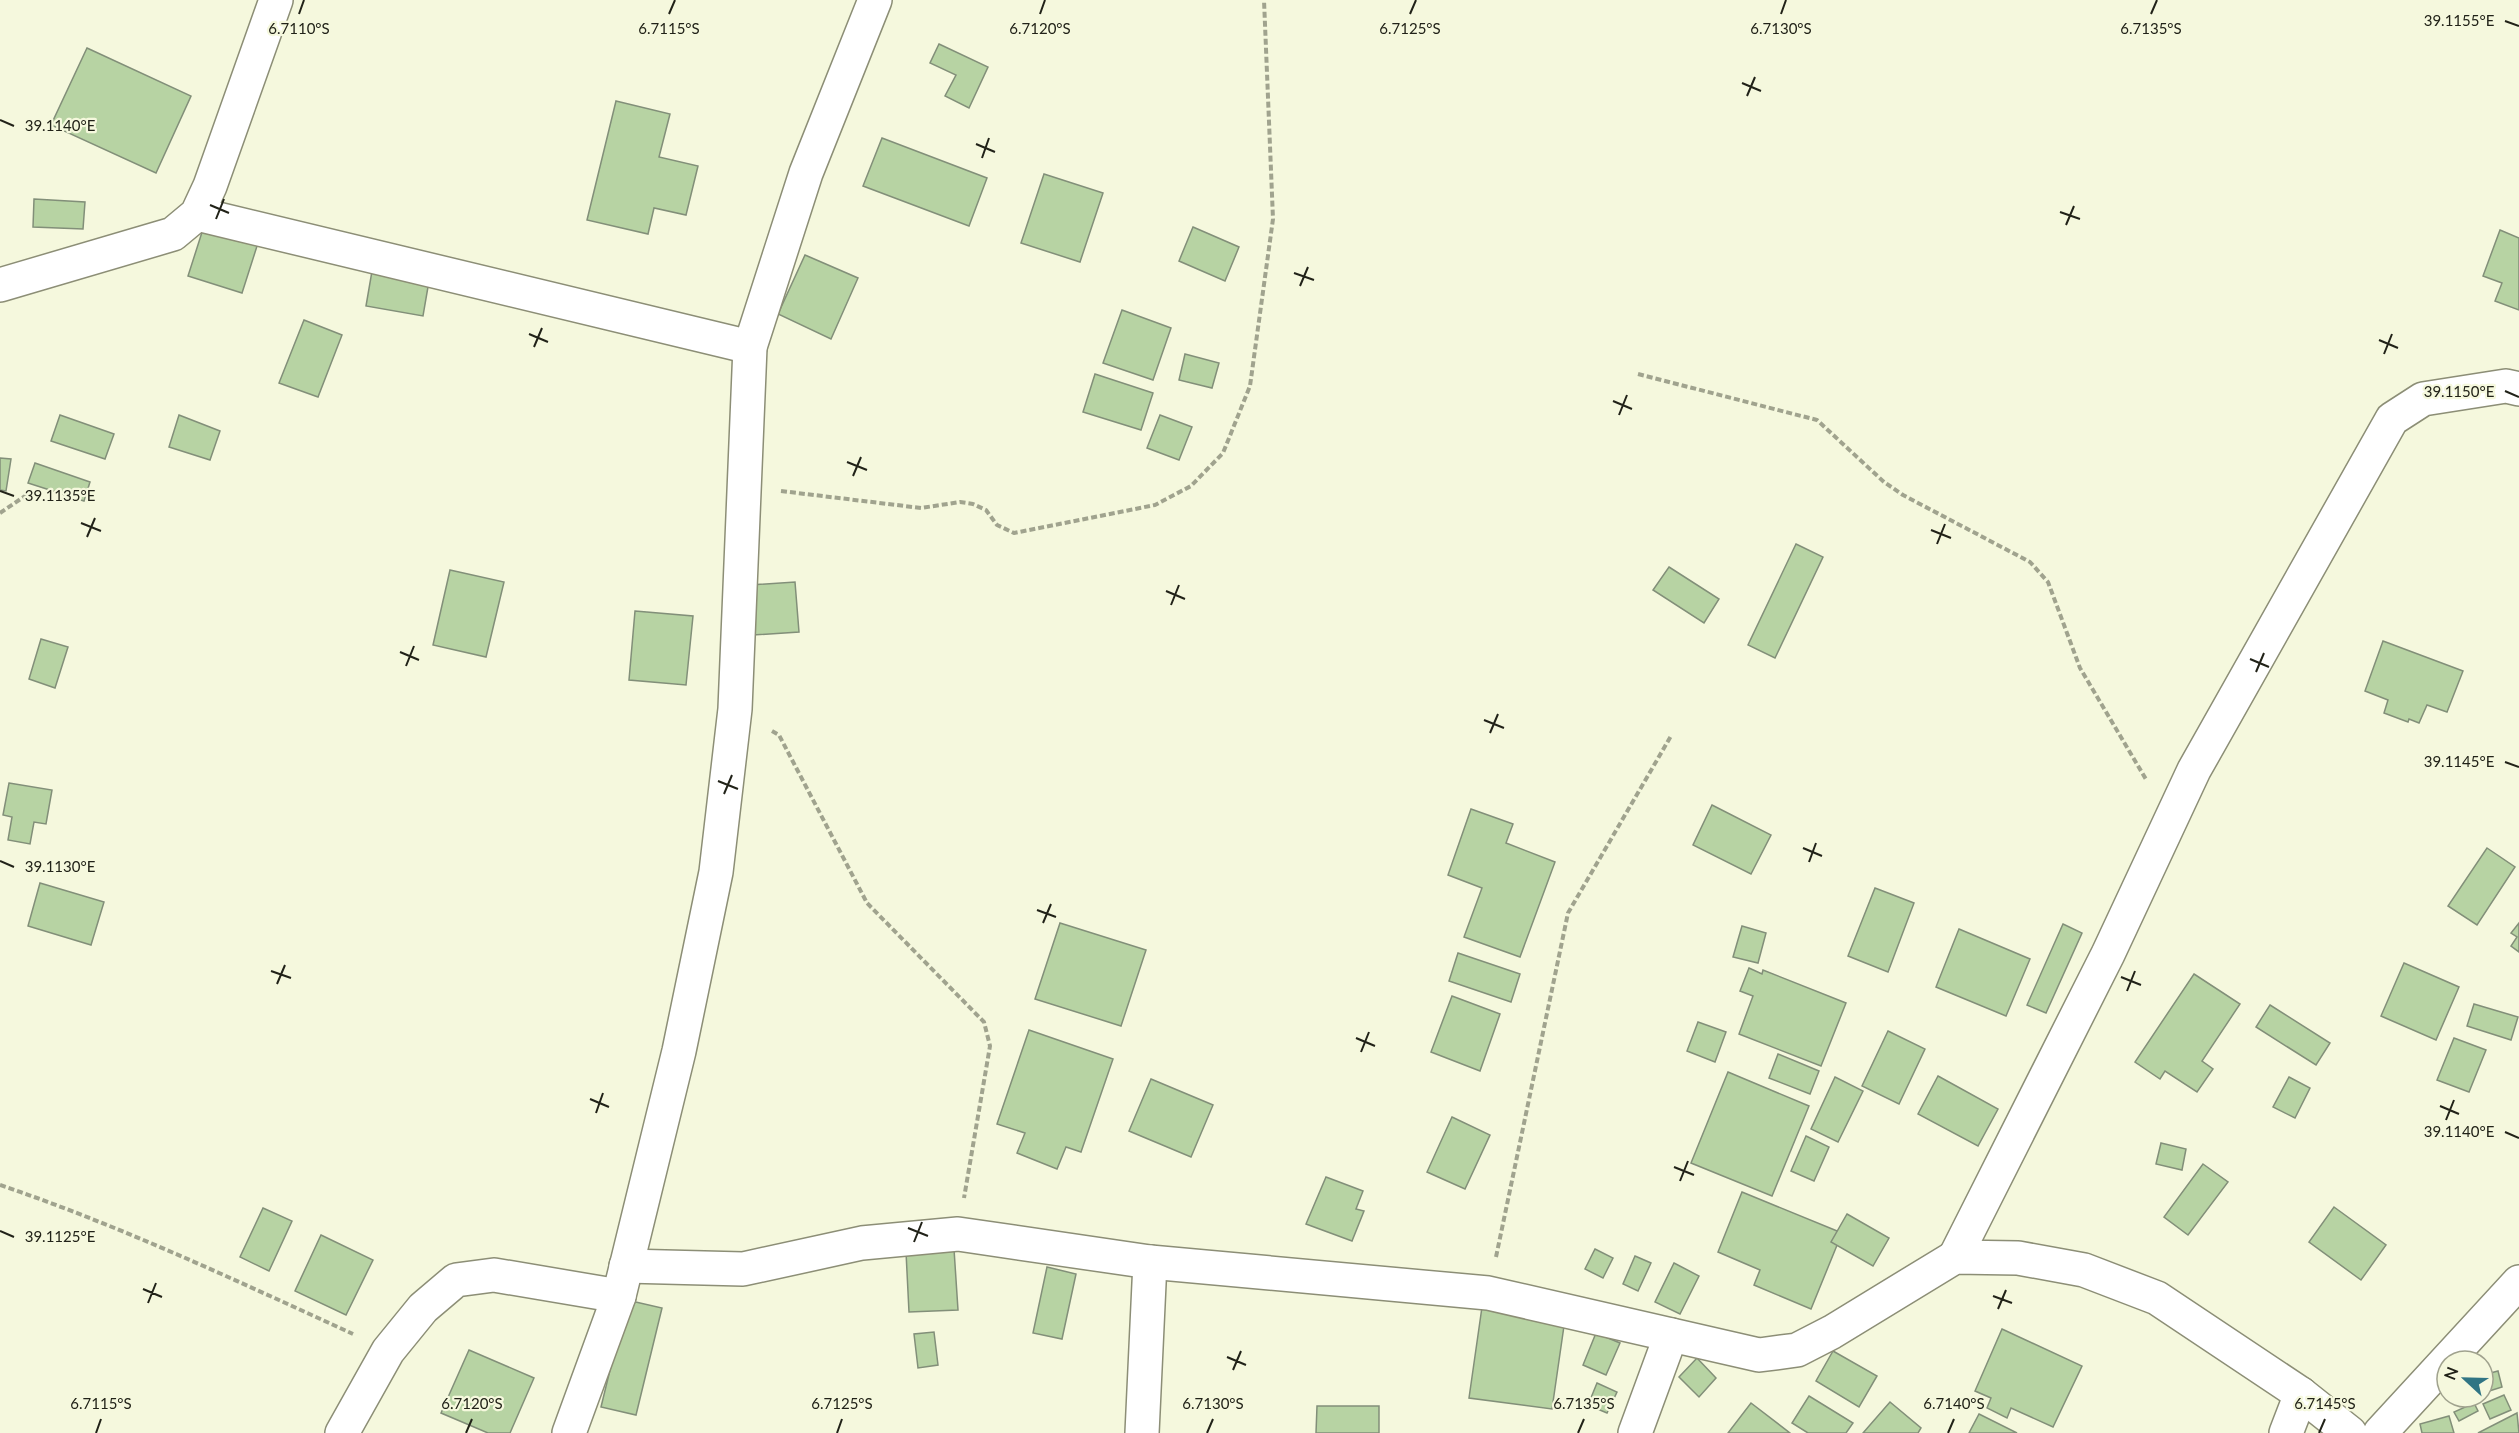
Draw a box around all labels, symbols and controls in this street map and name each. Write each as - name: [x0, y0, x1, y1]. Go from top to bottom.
- text: 39.1155°E: [2424, 11, 2494, 29]
- text: 6.7110°S: [268, 19, 330, 37]
- text: 6.7115°S: [638, 19, 700, 37]
- text: 6.7120°S: [1009, 19, 1071, 37]
- text: 6.7125°S: [1379, 19, 1441, 37]
- text: 6.7130°S: [1750, 19, 1812, 37]
- text: 6.7135°S: [2120, 19, 2182, 37]
- text: 39.1140°E: [25, 116, 95, 134]
- text: 39.1150°E: [2424, 382, 2494, 400]
- text: 39.1135°E: [25, 486, 95, 504]
- text: 39.1145°E: [2424, 752, 2494, 770]
- text: 39.1130°E: [25, 857, 95, 875]
- text: 39.1140°E: [2424, 1122, 2494, 1140]
- text: 39.1125°E: [25, 1227, 95, 1245]
- north arrow: [2435, 1349, 2495, 1409]
- text: N: [2440, 1364, 2462, 1382]
- text: 6.7115°S: [70, 1394, 132, 1412]
- text: 6.7120°S: [441, 1394, 503, 1412]
- text: 6.7125°S: [811, 1394, 873, 1412]
- text: 6.7130°S: [1182, 1394, 1244, 1412]
- text: 6.7135°S: [1553, 1394, 1615, 1412]
- text: 6.7140°S: [1923, 1394, 1985, 1412]
- text: 6.7145°S: [2294, 1394, 2356, 1412]

